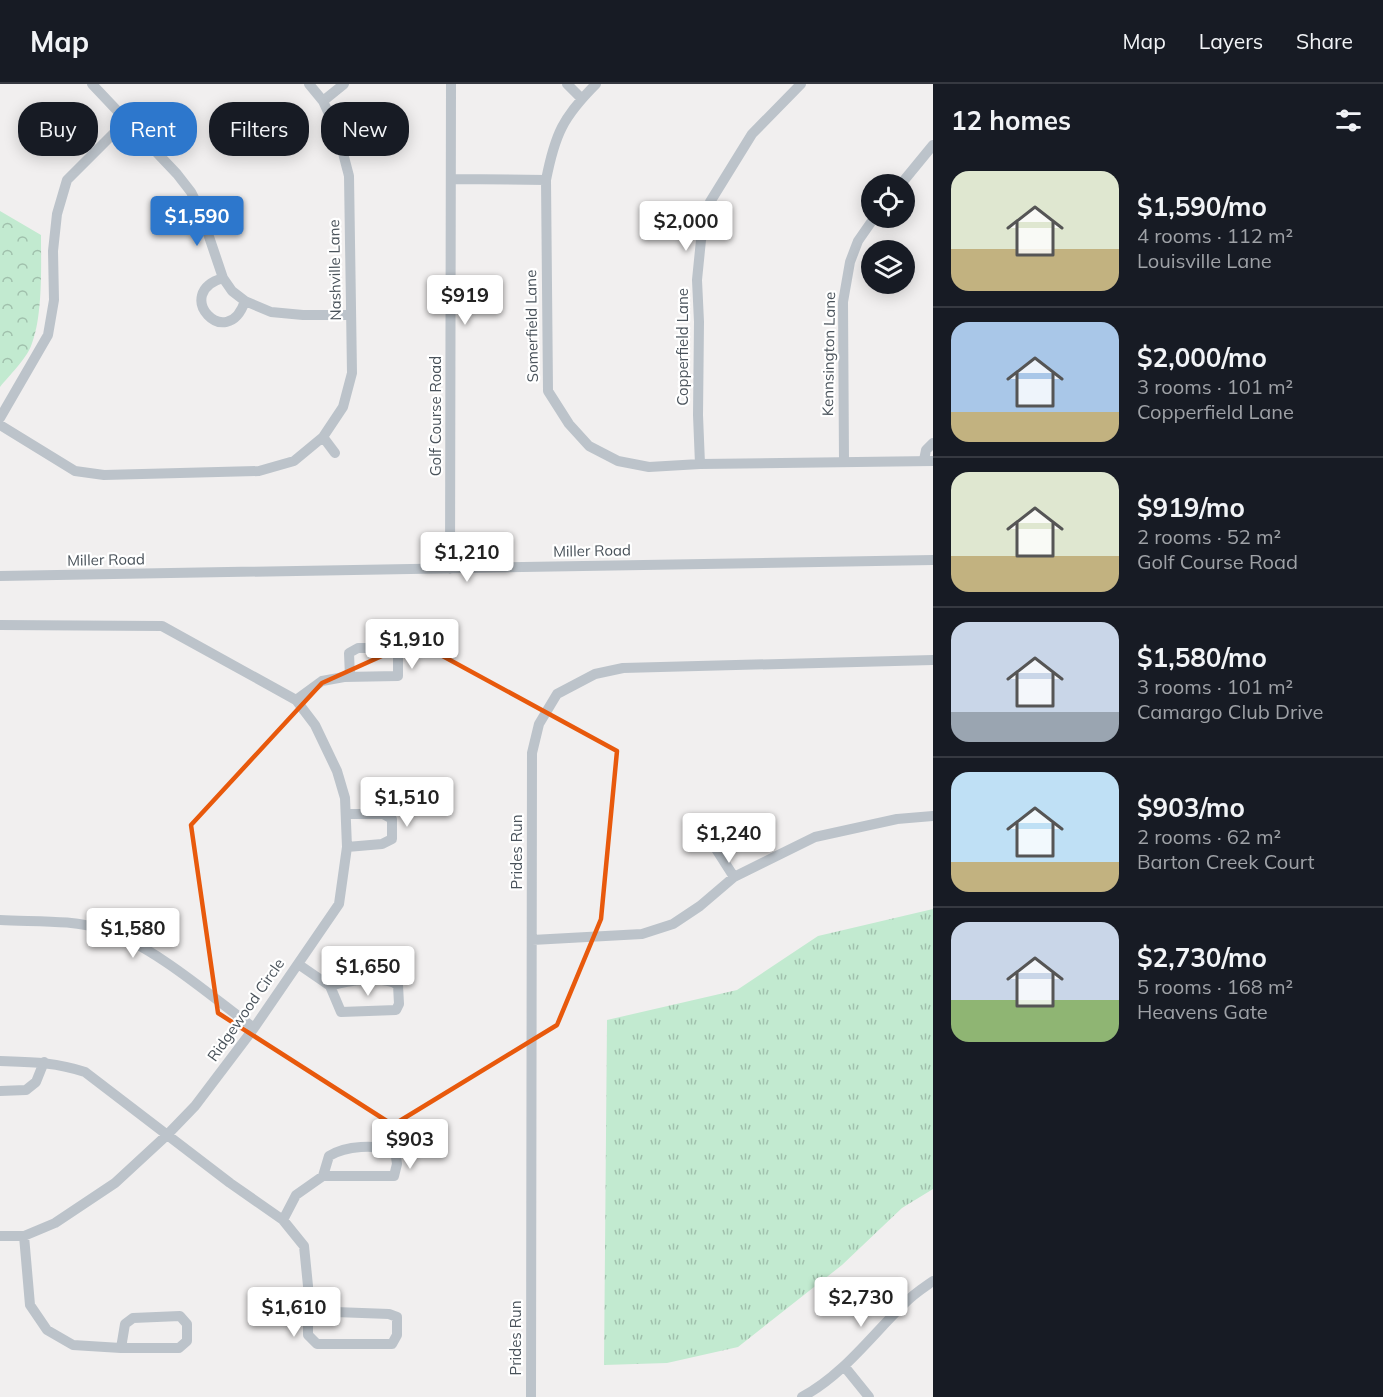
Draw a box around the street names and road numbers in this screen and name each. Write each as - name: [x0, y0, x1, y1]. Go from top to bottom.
- street label: Nashville Lane: [324, 219, 345, 321]
- street label: Somerfield Lane: [521, 270, 542, 382]
- street label: Copperfield Lane: [673, 288, 692, 406]
- street label: Kennsington Lane: [818, 292, 839, 416]
- street label: Golf Course Road: [426, 356, 445, 476]
- street label: Miller Road: [553, 540, 631, 561]
- street label: Miller Road: [67, 549, 145, 570]
- street label: Prides Run: [507, 815, 526, 889]
- street label: Ridgewood Circle: [203, 955, 288, 1065]
- street label: Prides Run: [506, 1301, 525, 1375]

